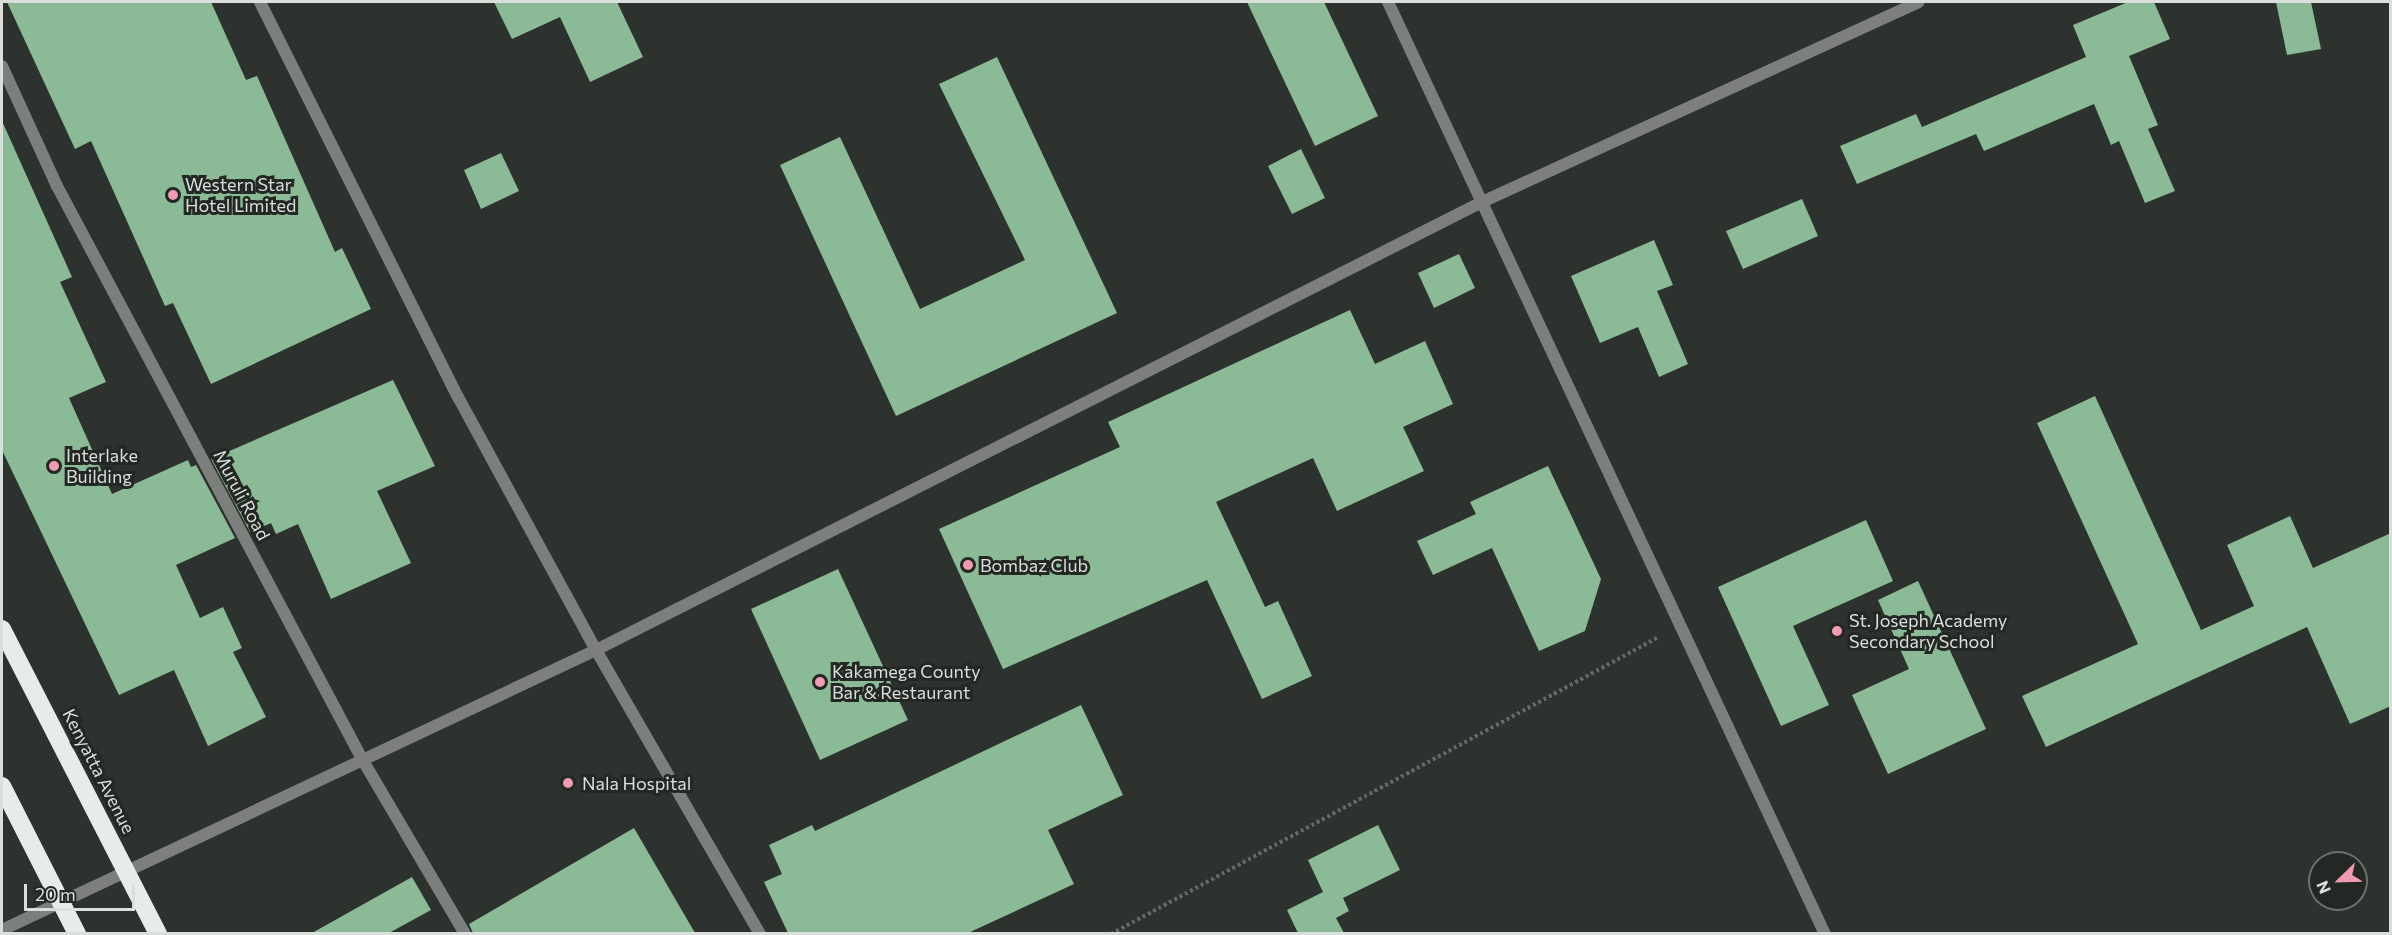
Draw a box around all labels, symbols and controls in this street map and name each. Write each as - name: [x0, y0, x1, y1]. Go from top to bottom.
- place label: Western Star Hotel Limited: [185, 174, 296, 216]
- marker: Western Star Hotel Limited: [166, 188, 180, 202]
- place label: Interlake Building: [66, 445, 138, 488]
- street label: Muruli Road: [209, 446, 275, 544]
- marker: Interlake Building: [47, 459, 61, 473]
- place label: Bombaz Club: [980, 554, 1088, 576]
- marker: Bombaz Club: [961, 558, 975, 572]
- place label: St. Joseph Academy Secondary School: [1849, 610, 2007, 652]
- marker: St. Joseph Academy Secondary School: [1830, 624, 1844, 638]
- place label: Kakamega County Bar & Restaurant: [832, 661, 980, 704]
- marker: Kakamega County Bar & Restaurant: [813, 675, 827, 689]
- street label: Kenyatta Avenue: [58, 705, 140, 837]
- place label: Nala Hospital: [582, 772, 691, 794]
- marker: Nala Hospital: [559, 774, 577, 792]
- north arrow: [2308, 851, 2368, 911]
- scale bar: [27, 872, 138, 910]
- text: N: [2312, 878, 2334, 897]
- text: 20 m: [35, 883, 76, 905]

